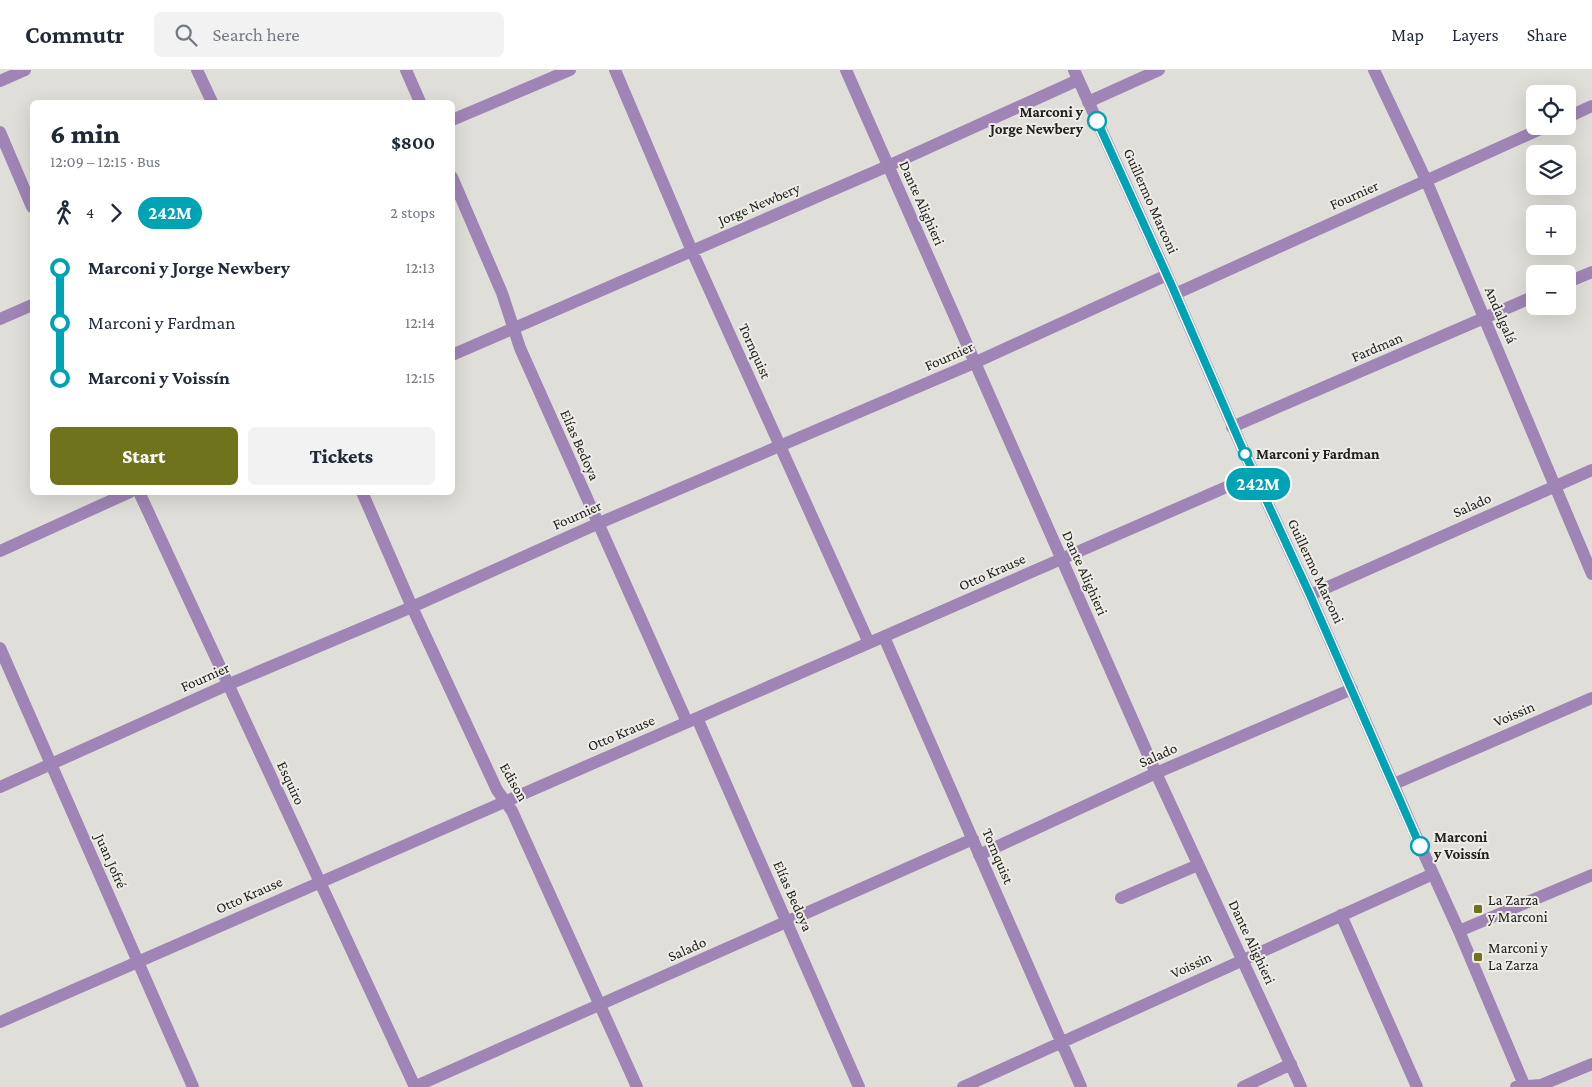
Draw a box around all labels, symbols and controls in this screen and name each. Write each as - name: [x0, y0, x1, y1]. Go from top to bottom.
- search box: [154, 12, 504, 57]
- text: Commutr: [25, 21, 124, 48]
- icon: search: [172, 21, 200, 49]
- text: Search here: [212, 24, 300, 45]
- text: Map: [1391, 25, 1424, 45]
- text: Layers: [1452, 25, 1499, 45]
- text: Share: [1527, 25, 1567, 45]
- map controls: [1526, 85, 1576, 315]
- button: locate: [1526, 85, 1576, 135]
- place label: Marconi y Jorge Newbery: [988, 104, 1084, 137]
- marker: Marconi y Jorge Newbery: [1087, 111, 1107, 131]
- text: 6 min: [50, 118, 120, 149]
- text: $800: [391, 132, 435, 153]
- button: layers: [1526, 145, 1576, 195]
- street label: Guillermo Marconi: [1121, 146, 1181, 256]
- text: 12:09 – 12:15 · Bus: [50, 153, 160, 170]
- street label: Dante Alighieri: [895, 158, 948, 248]
- street label: Fournier: [1327, 177, 1381, 213]
- street label: Jorge Newbery: [714, 180, 803, 230]
- icon: walk: [50, 199, 78, 227]
- icon: forward: [102, 199, 130, 227]
- text: 242M: [148, 203, 192, 223]
- text: 4: [86, 204, 94, 221]
- text: 2 stops: [390, 204, 435, 221]
- button: +: [1526, 205, 1576, 255]
- text: Marconi y Jorge Newbery: [88, 257, 290, 278]
- text: 12:13: [406, 259, 435, 276]
- button: −: [1526, 265, 1576, 315]
- street label: Andalgalá: [1481, 284, 1520, 346]
- text: Marconi y Fardman: [88, 312, 236, 333]
- text: 12:14: [405, 314, 435, 331]
- street label: Tornquist: [735, 321, 775, 382]
- street label: Fardman: [1349, 329, 1405, 365]
- street label: Fournier: [922, 338, 976, 374]
- text: Marconi y Voissín: [88, 367, 230, 388]
- text: 12:15: [406, 369, 435, 386]
- street label: Elías Bedoya: [556, 407, 603, 483]
- button: Start: [50, 427, 238, 485]
- button: Tickets: [248, 427, 435, 485]
- place label: Marconi y Fardman: [1256, 446, 1380, 462]
- marker: Marconi y Fardman: [1238, 447, 1252, 461]
- line badge: 242M: [1223, 468, 1293, 500]
- text: 242M: [1236, 474, 1280, 494]
- street label: Salado: [1450, 490, 1494, 520]
- street label: Fournier: [550, 497, 604, 533]
- street label: Guillermo Marconi: [1285, 516, 1347, 626]
- street label: Dante Alighieri: [1058, 528, 1111, 618]
- street label: Otto Krause: [956, 550, 1028, 594]
- street label: Fournier: [178, 659, 232, 695]
- street label: Voissin: [1491, 698, 1537, 730]
- street label: Otto Krause: [585, 712, 657, 754]
- street label: Salado: [1136, 740, 1180, 770]
- street label: Esquiro: [273, 759, 308, 808]
- street label: Edison: [497, 760, 531, 804]
- street label: Tornquist: [978, 826, 1017, 888]
- street label: Juan Jofré: [90, 829, 130, 892]
- place label: Marconi y Voissín: [1433, 829, 1490, 862]
- marker: Marconi y Voissín: [1410, 836, 1430, 856]
- street label: Elías Bedoya: [769, 858, 816, 934]
- street label: Otto Krause: [213, 873, 285, 917]
- place label: La Zarza y Marconi: [1487, 892, 1548, 926]
- street label: Dante Alighieri: [1225, 898, 1278, 987]
- marker: La Zarza y Marconi: [1472, 903, 1484, 915]
- street label: Salado: [665, 934, 709, 964]
- place label: Marconi y La Zarza: [1488, 940, 1548, 973]
- street label: Voissin: [1168, 949, 1214, 981]
- marker: Marconi y La Zarza: [1472, 951, 1484, 963]

